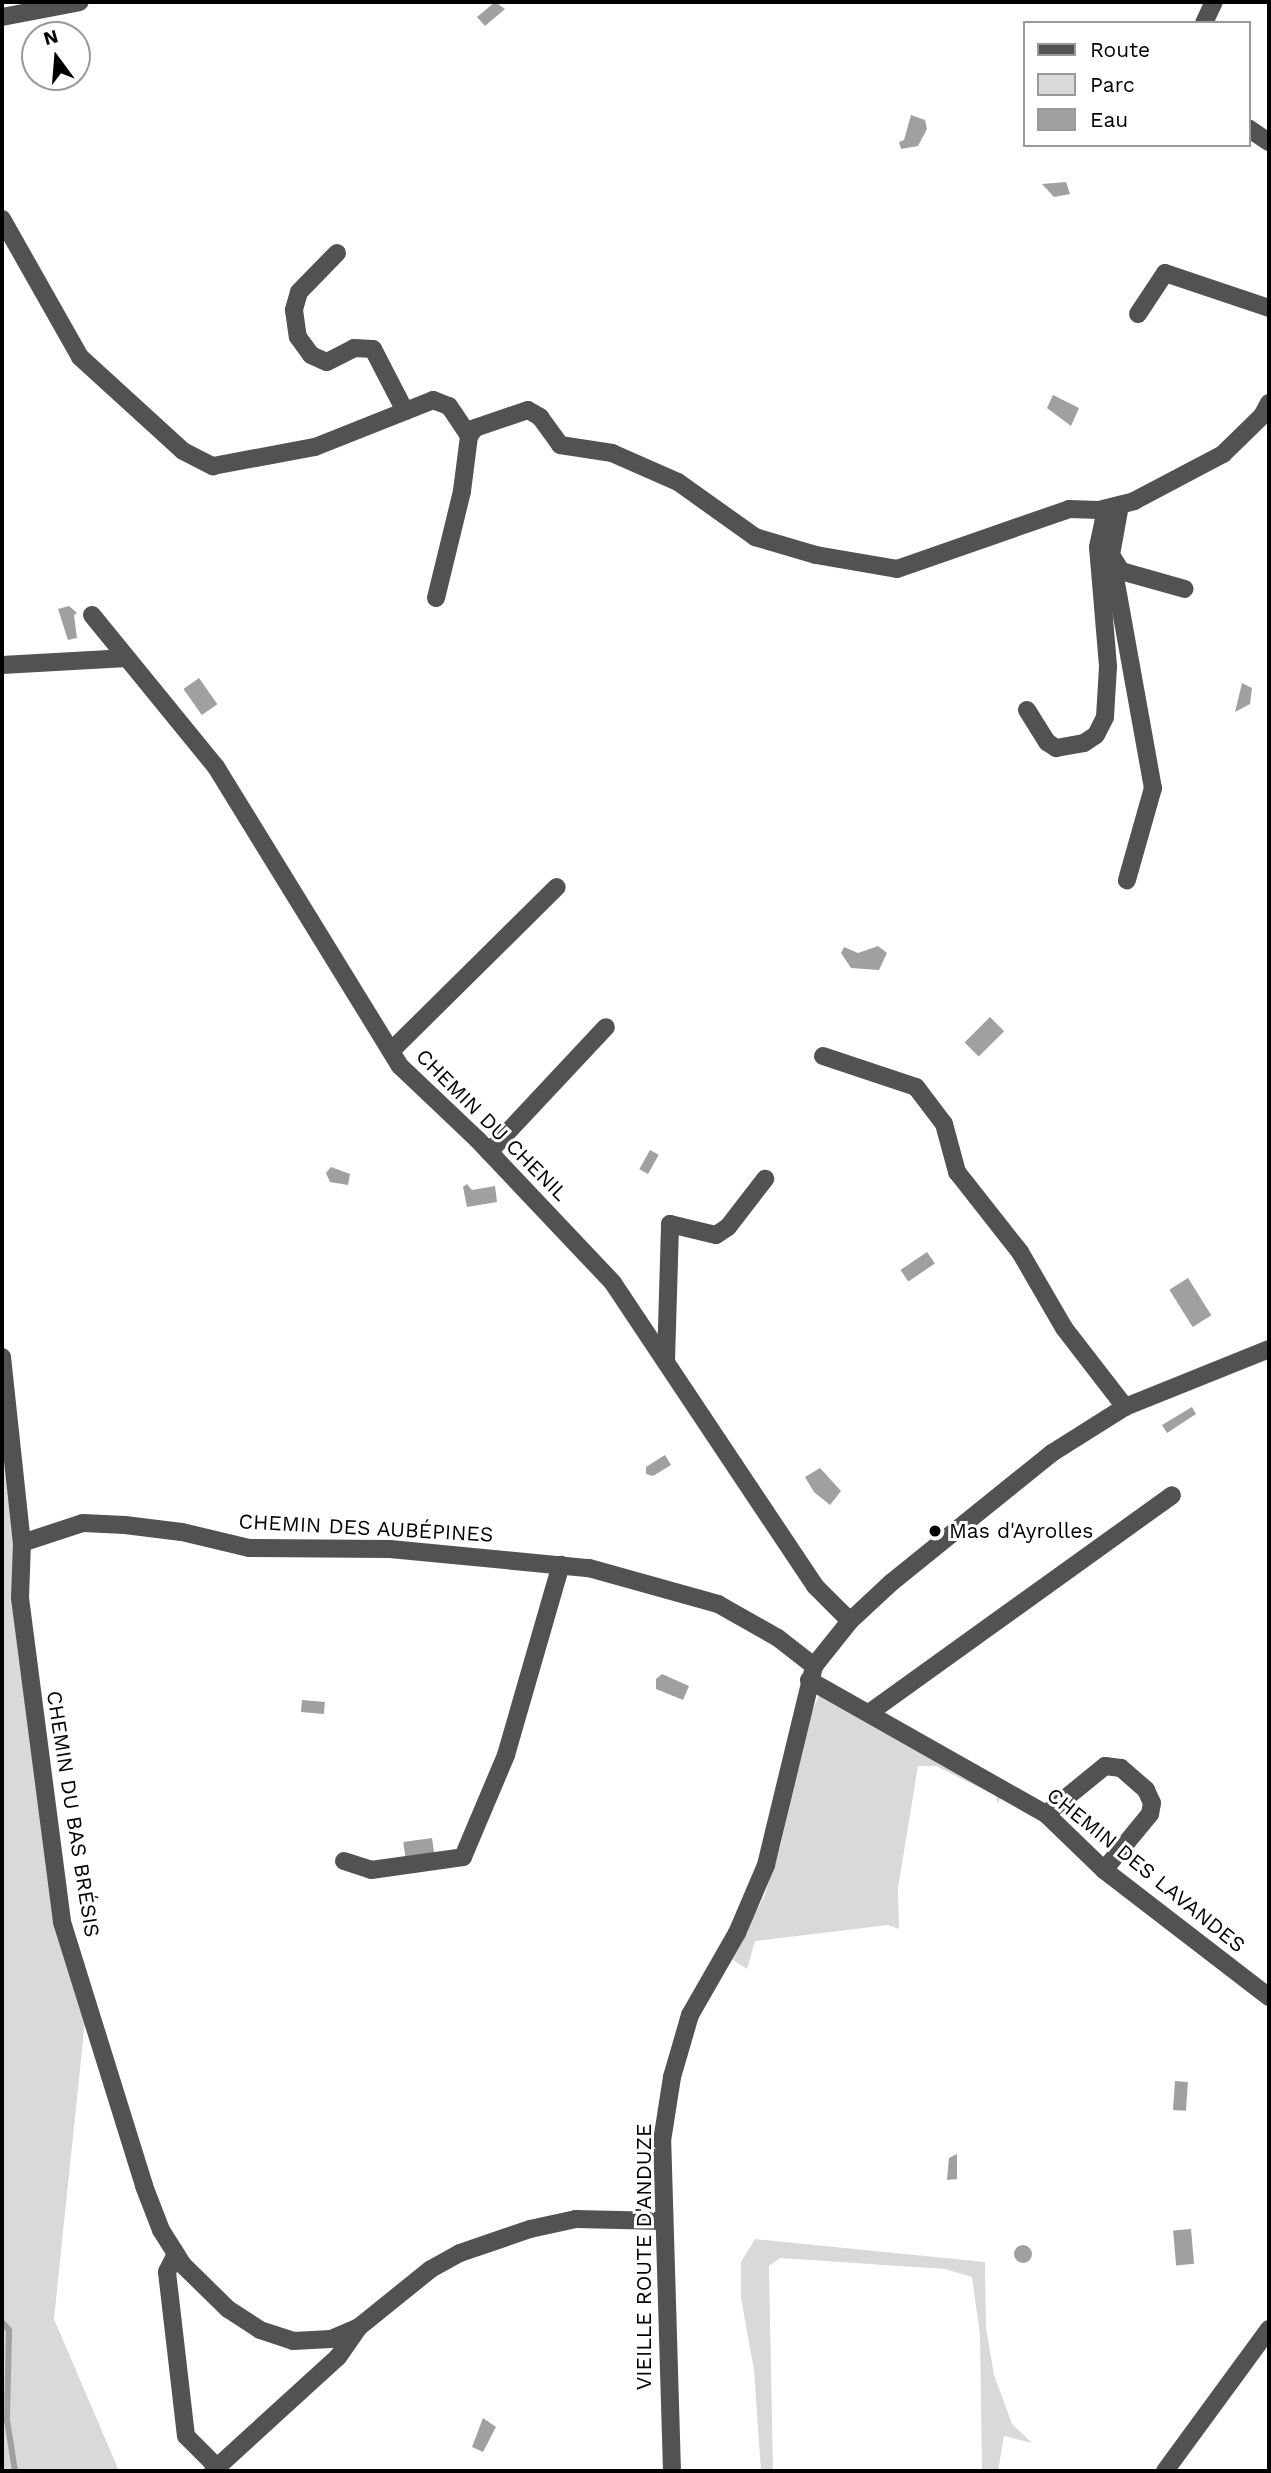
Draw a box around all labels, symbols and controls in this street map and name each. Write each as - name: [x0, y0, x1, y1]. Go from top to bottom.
- north arrow: [21, 21, 91, 91]
- legend: [1023, 21, 1250, 147]
- text: N: [41, 24, 61, 50]
- text: Route: [1090, 37, 1150, 62]
- text: Parc: [1090, 72, 1135, 97]
- text: Eau: [1090, 107, 1128, 132]
- street label: CHEMIN DU CHENIL: [411, 1044, 573, 1206]
- street label: CHEMIN DES AUBÉPINES: [238, 1509, 494, 1547]
- place label: Mas d'Ayrolles: [949, 1518, 1093, 1544]
- marker: Mas d'Ayrolles: [927, 1523, 943, 1539]
- street label: CHEMIN DU BAS BRÉSIS: [41, 1689, 105, 1939]
- street label: CHEMIN DES LAVANDES: [1042, 1782, 1250, 1958]
- street label: VIEILLE ROUTE D'ANDUZE: [631, 2124, 657, 2390]

